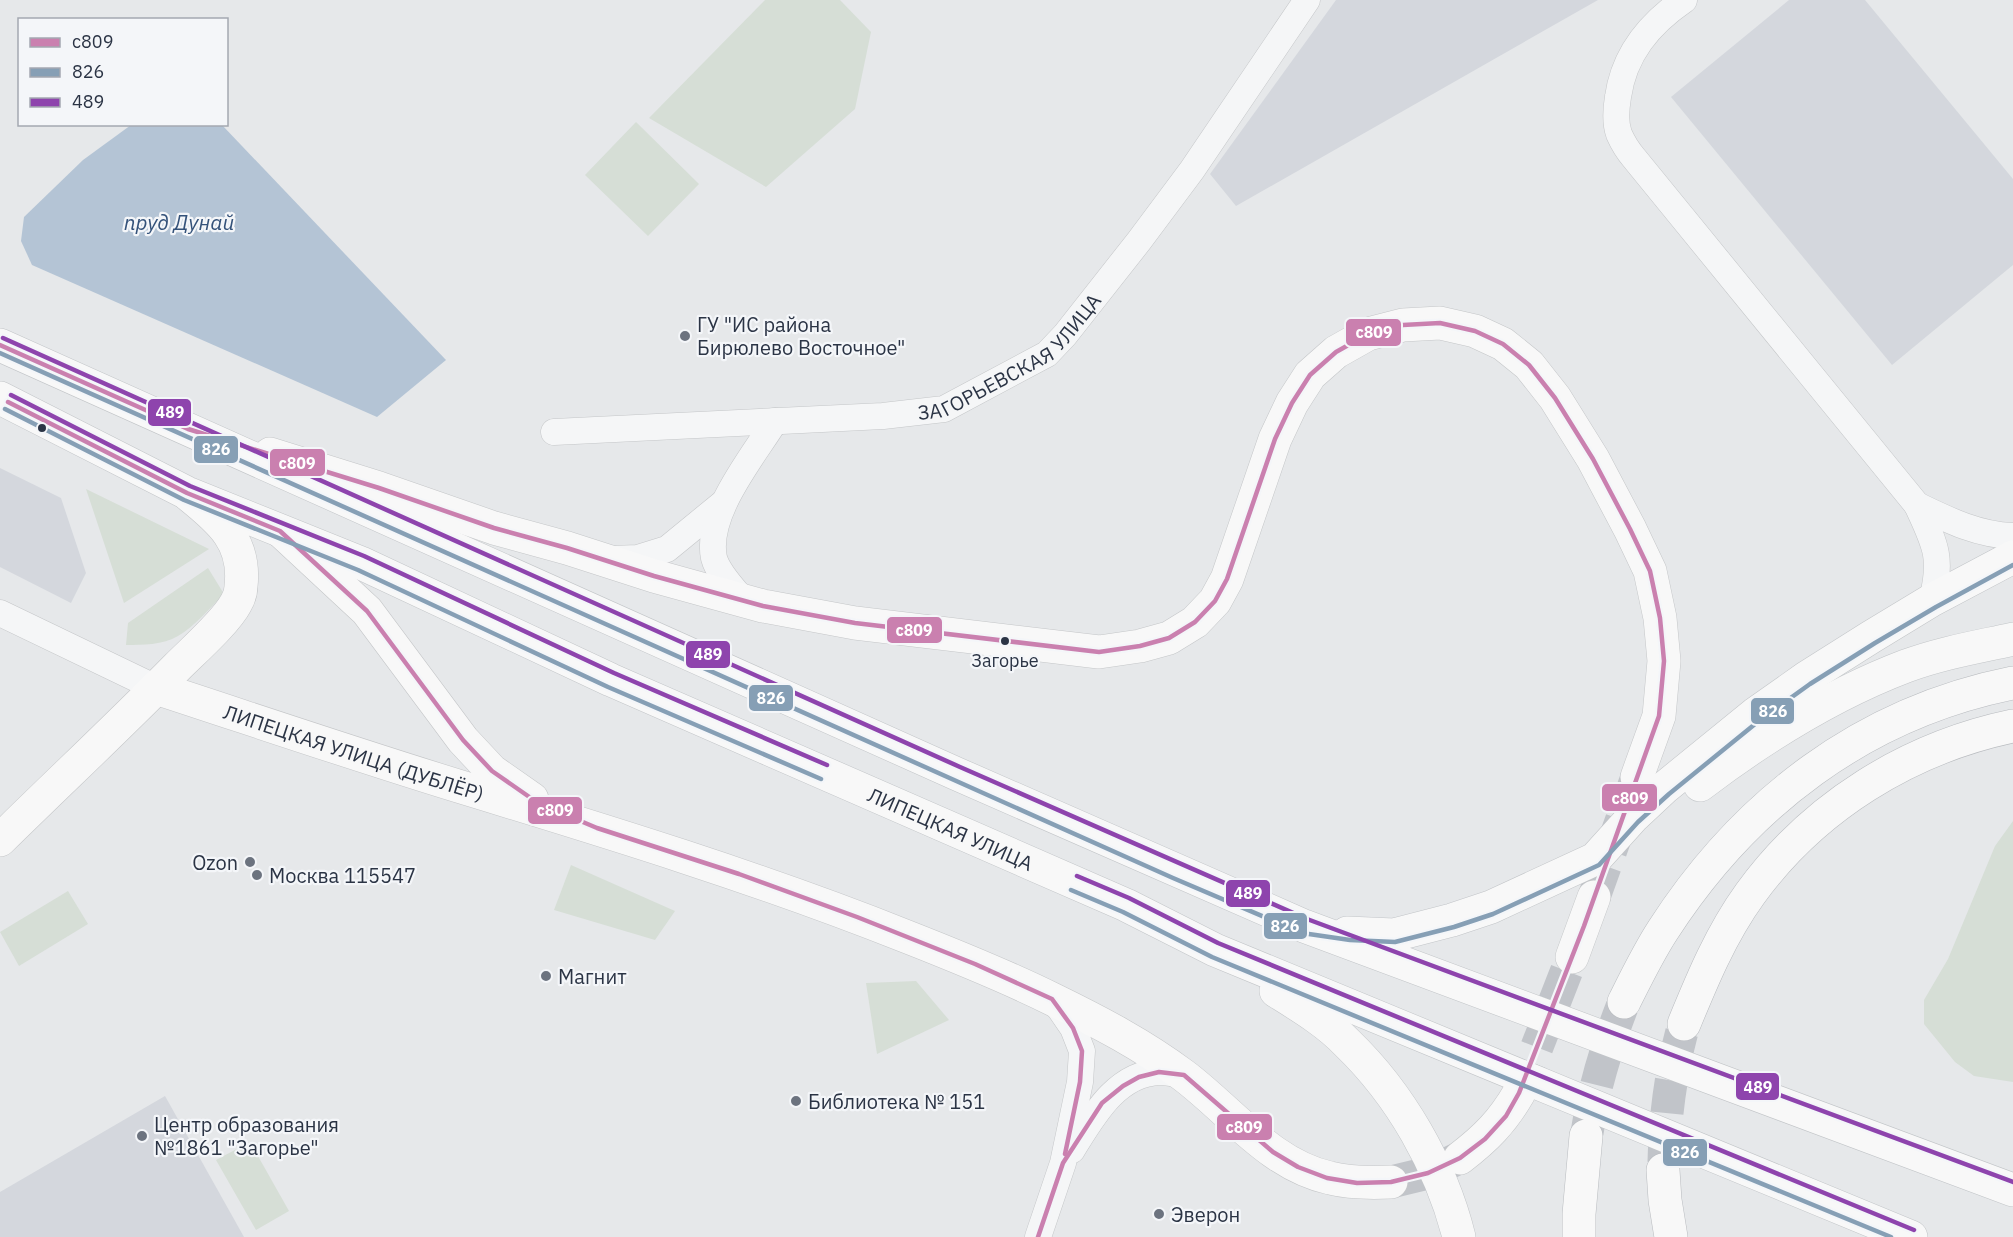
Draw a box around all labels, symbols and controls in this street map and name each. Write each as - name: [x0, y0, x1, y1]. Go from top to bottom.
- legend: [18, 18, 228, 126]
- text: с809: [72, 30, 113, 53]
- text: 826: [72, 60, 104, 83]
- text: 489: [72, 90, 104, 113]
- water label: пруд Дунай: [124, 208, 234, 236]
- street label: ЗАГОРЬЕВСКАЯ УЛИЦА: [916, 287, 1107, 425]
- place label: ГУ "ИС района Бирюлево Восточное": [697, 311, 905, 361]
- line badge: с809: [1345, 318, 1402, 347]
- text: с809: [1355, 322, 1393, 342]
- marker: ГУ "ИС района Бирюлево Восточное": [678, 329, 692, 343]
- line badge: 489: [147, 398, 192, 427]
- text: 489: [156, 402, 184, 422]
- unlabelled marker: [36, 422, 48, 434]
- line badge: 826: [193, 435, 239, 464]
- text: 826: [202, 439, 231, 459]
- line badge: с809: [269, 448, 326, 477]
- text: с809: [278, 453, 316, 473]
- line badge: с809: [886, 616, 943, 644]
- text: с809: [895, 620, 933, 640]
- marker: Загорье: [999, 635, 1011, 647]
- line badge: 489: [685, 640, 731, 669]
- text: 489: [694, 644, 722, 664]
- place label: Загорье: [971, 649, 1039, 672]
- line badge: 826: [748, 684, 794, 712]
- text: 826: [757, 688, 786, 708]
- line badge: 826: [1750, 697, 1795, 725]
- street label: ЛИПЕЦКАЯ УЛИЦА (ДУБЛЁР): [220, 698, 487, 807]
- text: 826: [1759, 701, 1788, 721]
- street label: ЛИПЕЦКАЯ УЛИЦА: [864, 780, 1038, 876]
- line badge: с809: [1601, 783, 1658, 812]
- text: с809: [1611, 788, 1649, 808]
- line badge: с809: [527, 796, 583, 825]
- text: с809: [536, 800, 574, 820]
- place label: Ozon: [192, 849, 238, 876]
- marker: Ozon: [243, 855, 257, 869]
- place label: Москва 115547: [269, 862, 416, 889]
- marker: Москва 115547: [250, 868, 264, 882]
- line badge: 489: [1225, 879, 1271, 908]
- text: 489: [1234, 883, 1262, 903]
- line badge: 826: [1263, 912, 1308, 940]
- text: 826: [1271, 916, 1300, 936]
- place label: Магнит: [558, 963, 627, 990]
- marker: Магнит: [539, 969, 553, 983]
- line badge: 489: [1735, 1072, 1780, 1101]
- text: 489: [1744, 1077, 1772, 1097]
- place label: Библиотека № 151: [808, 1088, 985, 1115]
- marker: Библиотека № 151: [789, 1094, 803, 1108]
- place label: Центр образования №1861 "Загорье": [154, 1111, 339, 1161]
- line badge: с809: [1216, 1113, 1273, 1141]
- text: с809: [1225, 1117, 1263, 1137]
- marker: Центр образования №1861 "Загорье": [135, 1129, 149, 1143]
- line badge: 826: [1662, 1138, 1708, 1167]
- text: 826: [1671, 1142, 1700, 1162]
- place label: Эверон: [1171, 1201, 1240, 1228]
- marker: Эверон: [1152, 1207, 1166, 1221]

